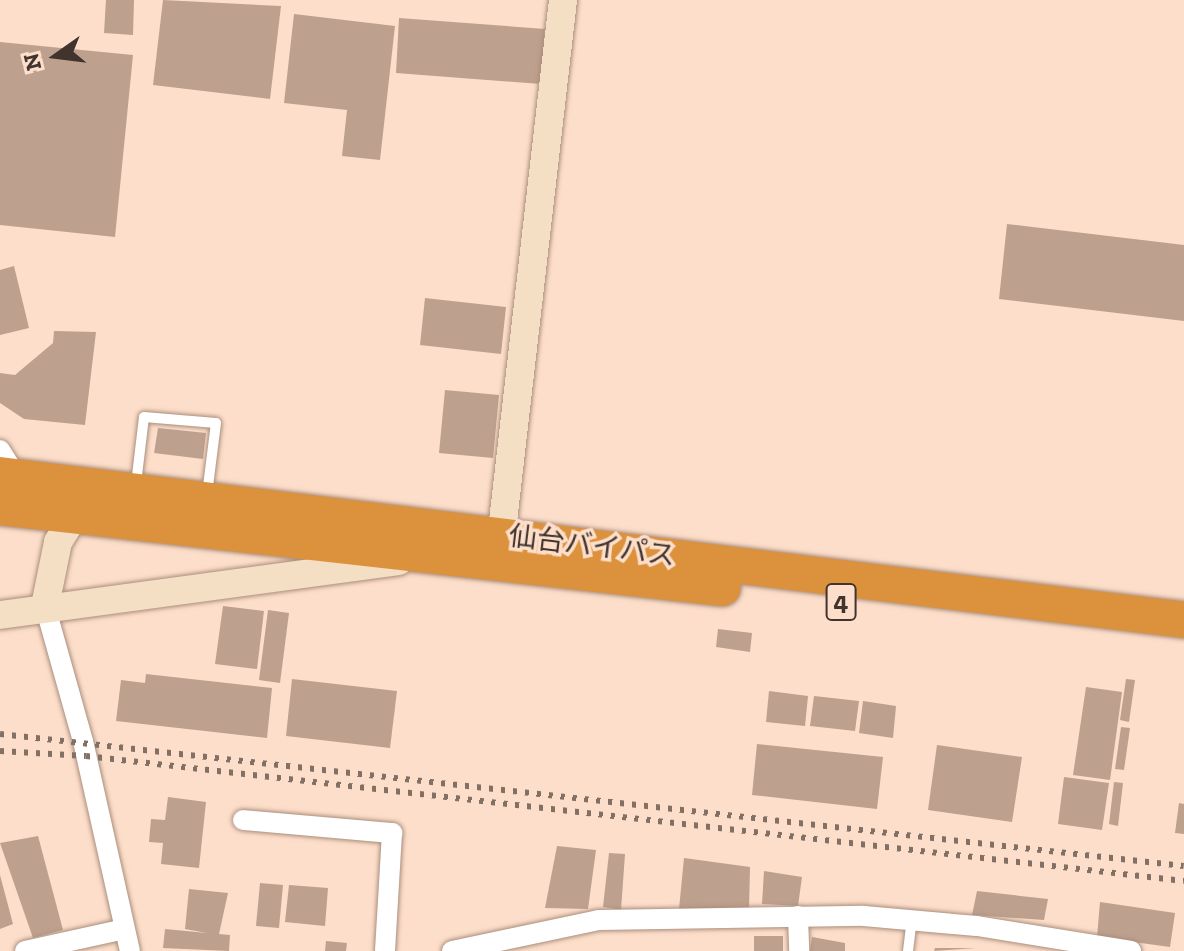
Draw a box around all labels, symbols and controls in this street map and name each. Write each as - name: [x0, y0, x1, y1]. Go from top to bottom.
- north arrow: [16, 16, 96, 96]
- text: N: [17, 51, 47, 73]
- street label: 仙台バイパス: [507, 519, 677, 573]
- road number: 4: [825, 580, 857, 624]

